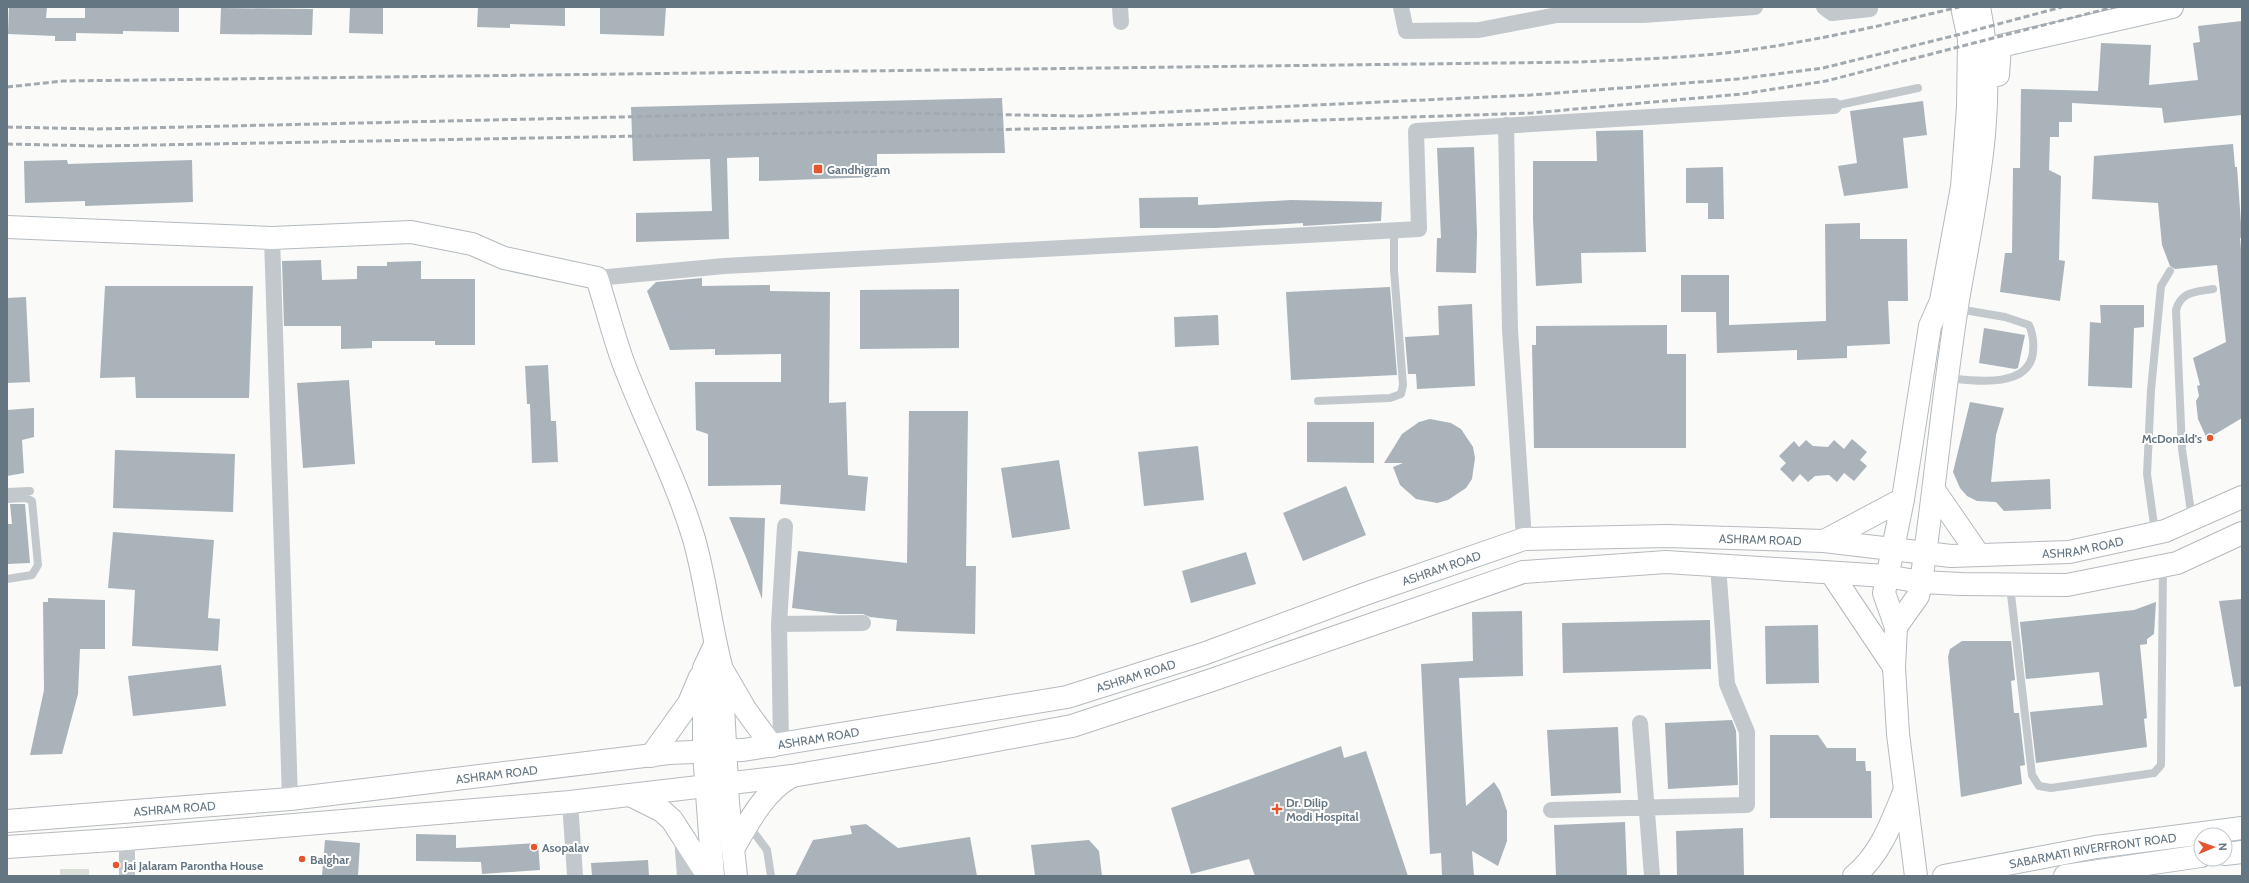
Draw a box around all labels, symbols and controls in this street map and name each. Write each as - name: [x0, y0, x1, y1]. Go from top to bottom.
- place label: Gandhigram: [827, 162, 890, 177]
- marker: Gandhigram: [812, 163, 824, 175]
- place label: McDonald's: [2142, 431, 2202, 446]
- marker: McDonald's: [2205, 433, 2215, 443]
- street label: ASHRAM ROAD: [1719, 530, 1802, 548]
- street label: ASHRAM ROAD: [2042, 533, 2125, 560]
- street label: ASHRAM ROAD: [1400, 547, 1483, 588]
- street label: ASHRAM ROAD: [1094, 656, 1178, 695]
- street label: ASHRAM ROAD: [776, 724, 860, 752]
- street label: ASHRAM ROAD: [455, 761, 539, 786]
- place label: Dr. Dilip Modi Hospital: [1286, 795, 1359, 824]
- street label: ASHRAM ROAD: [133, 797, 216, 819]
- marker: Dr. Dilip Modi Hospital: [1271, 803, 1283, 815]
- north arrow: [2193, 827, 2233, 867]
- street label: SABARMATI RIVERFRONT ROAD: [2008, 829, 2177, 871]
- place label: Asopalav: [542, 840, 589, 855]
- marker: Asopalav: [529, 842, 539, 852]
- text: N: [2216, 843, 2230, 851]
- place label: Balghar: [310, 852, 349, 867]
- marker: Balghar: [297, 854, 307, 864]
- place label: Jai Jalaram Parontha House: [123, 858, 263, 873]
- marker: Jai Jalaram Parontha House: [111, 860, 121, 870]

